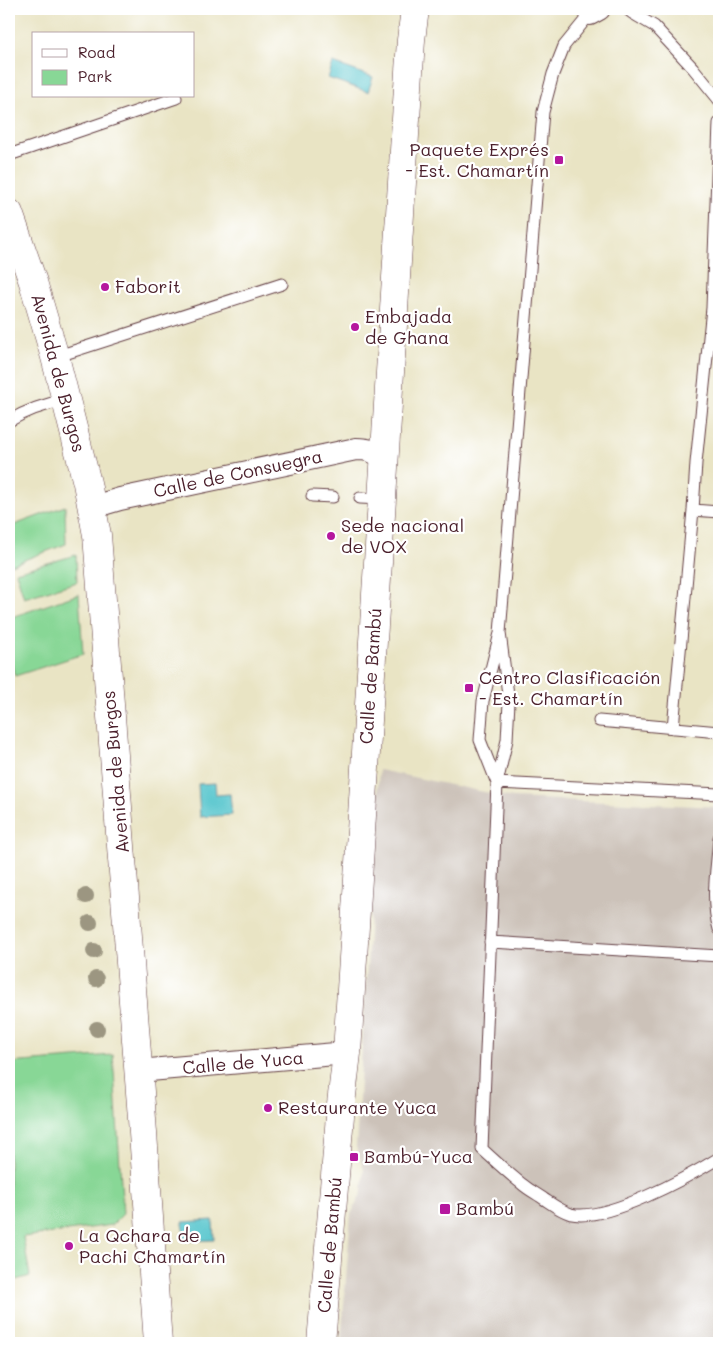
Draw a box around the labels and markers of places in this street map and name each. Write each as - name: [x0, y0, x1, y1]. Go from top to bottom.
- place label: Paquete Exprés - Est. Chamartín: [405, 137, 549, 182]
- marker: Paquete Exprés - Est. Chamartín: [553, 154, 565, 166]
- place label: Faborit: [115, 274, 181, 298]
- marker: Faborit: [99, 281, 111, 293]
- place label: Embajada de Ghana: [365, 304, 452, 349]
- marker: Embajada de Ghana: [349, 321, 361, 333]
- place label: Sede nacional de VOX: [341, 513, 464, 558]
- marker: Sede nacional de VOX: [325, 530, 337, 542]
- place label: Centro Clasificación - Est. Chamartín: [479, 665, 660, 710]
- marker: Centro Clasificación - Est. Chamartín: [463, 682, 475, 694]
- place label: Restaurante Yuca: [278, 1095, 437, 1119]
- marker: Restaurante Yuca: [262, 1102, 274, 1114]
- place label: Bambú-Yuca: [364, 1144, 473, 1168]
- marker: Bambú-Yuca: [348, 1151, 360, 1163]
- place label: Bambú: [456, 1196, 514, 1220]
- marker: Bambú: [438, 1202, 452, 1216]
- place label: La Qchara de Pachi Chamartín: [79, 1223, 226, 1268]
- marker: La Qchara de Pachi Chamartín: [63, 1240, 75, 1252]

